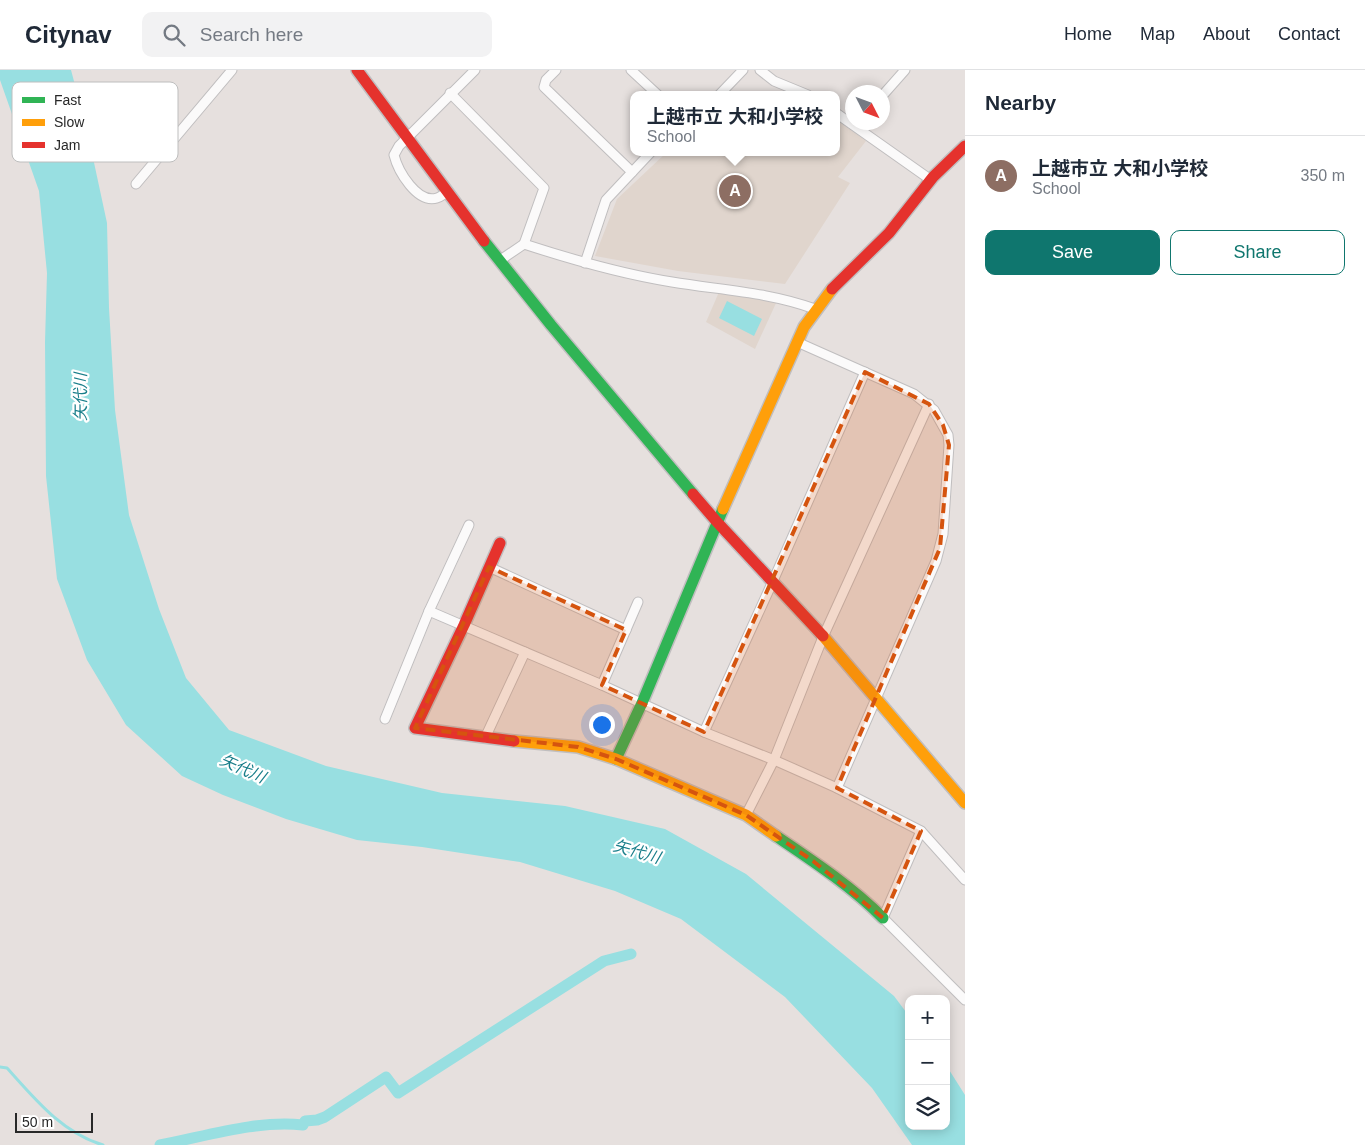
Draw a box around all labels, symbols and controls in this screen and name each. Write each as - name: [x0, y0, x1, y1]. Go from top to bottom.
- search box: [142, 12, 492, 57]
- text: Citynav: [25, 21, 112, 48]
- icon: search: [160, 21, 188, 49]
- text: Search here: [200, 24, 303, 45]
- text: Home: [1064, 24, 1112, 44]
- text: Map: [1140, 24, 1175, 44]
- text: About: [1203, 24, 1250, 44]
- text: Contact: [1278, 24, 1340, 44]
- legend: [12, 82, 178, 162]
- north arrow: [845, 85, 890, 130]
- popup: [630, 91, 840, 156]
- text: Nearby: [985, 91, 1056, 114]
- text: Fast: [54, 92, 81, 108]
- text: 上越市立 大和小学校: [647, 106, 823, 127]
- text: Slow: [54, 114, 85, 130]
- text: School: [647, 128, 696, 145]
- text: Jam: [54, 137, 80, 153]
- text: 上越市立 大和小学校: [1032, 158, 1208, 179]
- text: A: [995, 167, 1007, 184]
- text: 350 m: [1301, 167, 1345, 184]
- pin: A: [719, 172, 751, 210]
- text: School: [1032, 180, 1081, 197]
- button: Save: [985, 230, 1160, 275]
- button: Share: [1170, 230, 1345, 275]
- water label: 矢代川: [72, 371, 89, 421]
- your location: [589, 712, 615, 738]
- water label: 矢代川: [217, 751, 270, 787]
- water label: 矢代川: [611, 837, 664, 867]
- map controls: [905, 995, 950, 1130]
- button: +: [905, 995, 950, 1040]
- button: −: [905, 1040, 950, 1085]
- button: layers: [905, 1085, 950, 1130]
- scale bar: [15, 1110, 92, 1133]
- text: 50 m: [22, 1114, 53, 1130]

